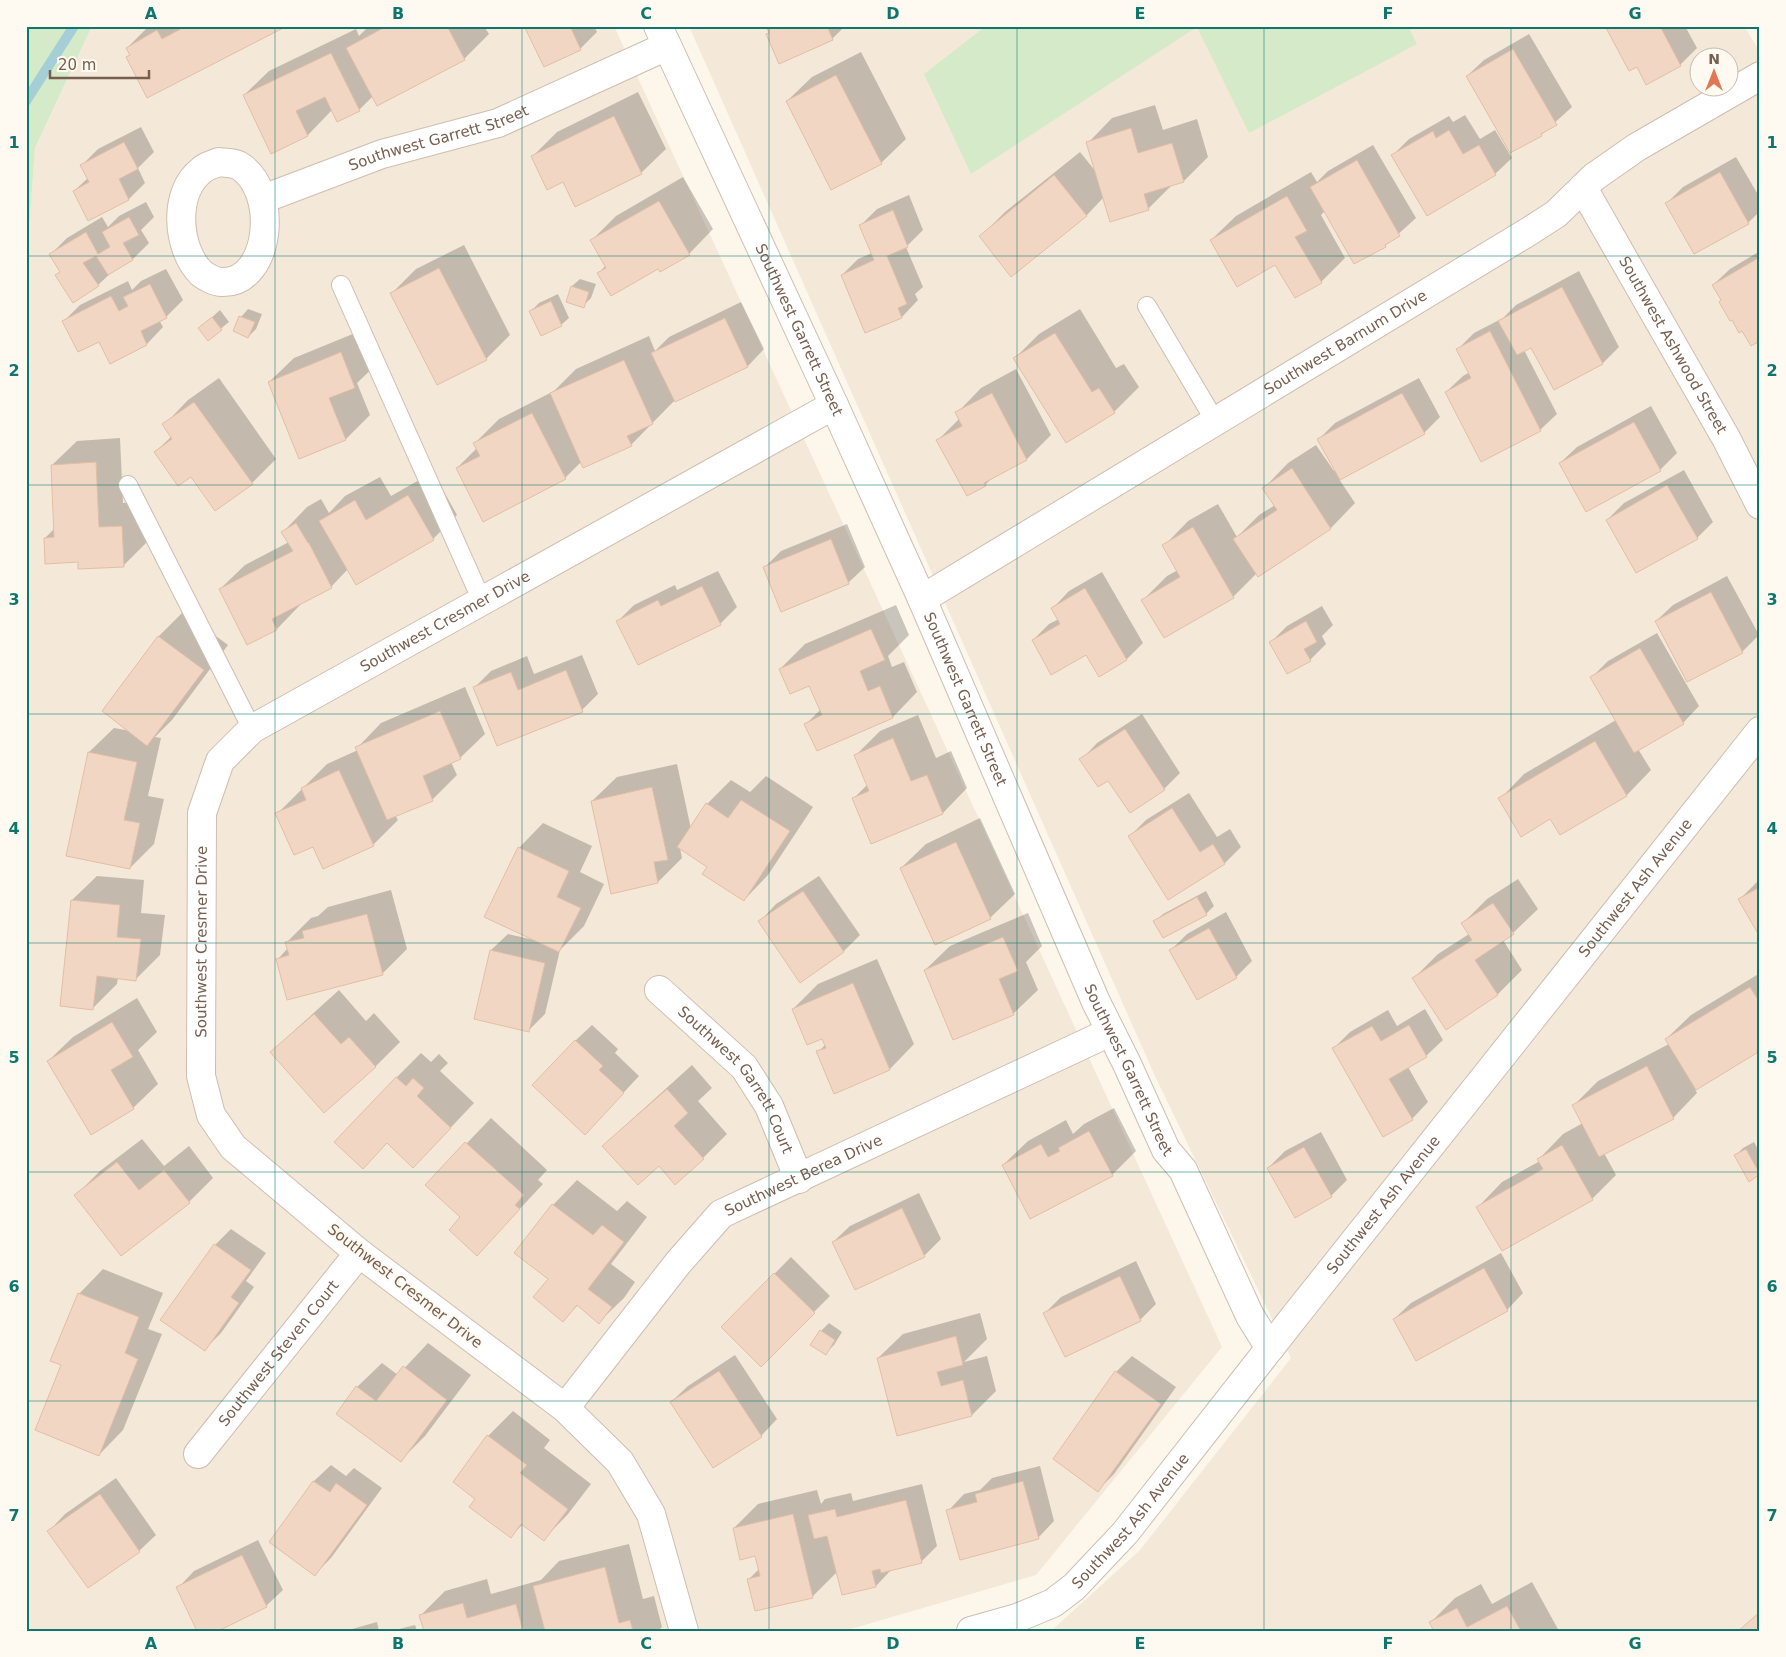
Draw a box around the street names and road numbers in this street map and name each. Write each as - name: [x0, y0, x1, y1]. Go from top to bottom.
- street label: Southwest Garrett Street: [346, 101, 531, 175]
- street label: Southwest Garrett Street: [751, 241, 847, 419]
- street label: Southwest Ashwood Street: [1615, 253, 1731, 437]
- street label: Southwest Barnum Drive: [1261, 286, 1430, 399]
- street label: Southwest Cresmer Drive: [357, 567, 533, 676]
- street label: Southwest Garrett Street: [920, 609, 1011, 789]
- street label: Southwest Ash Avenue: [1575, 815, 1696, 961]
- street label: Southwest Cresmer Drive: [192, 846, 211, 1038]
- street label: Southwest Garrett Street: [1080, 981, 1176, 1160]
- street label: Southwest Garrett Court: [674, 1002, 797, 1156]
- street label: Southwest Berea Drive: [722, 1131, 885, 1220]
- street label: Southwest Ash Avenue: [1323, 1132, 1444, 1278]
- street label: Southwest Cresmer Drive: [324, 1220, 486, 1352]
- street label: Southwest Steven Court: [215, 1277, 343, 1430]
- street label: Southwest Ash Avenue: [1068, 1450, 1193, 1593]

